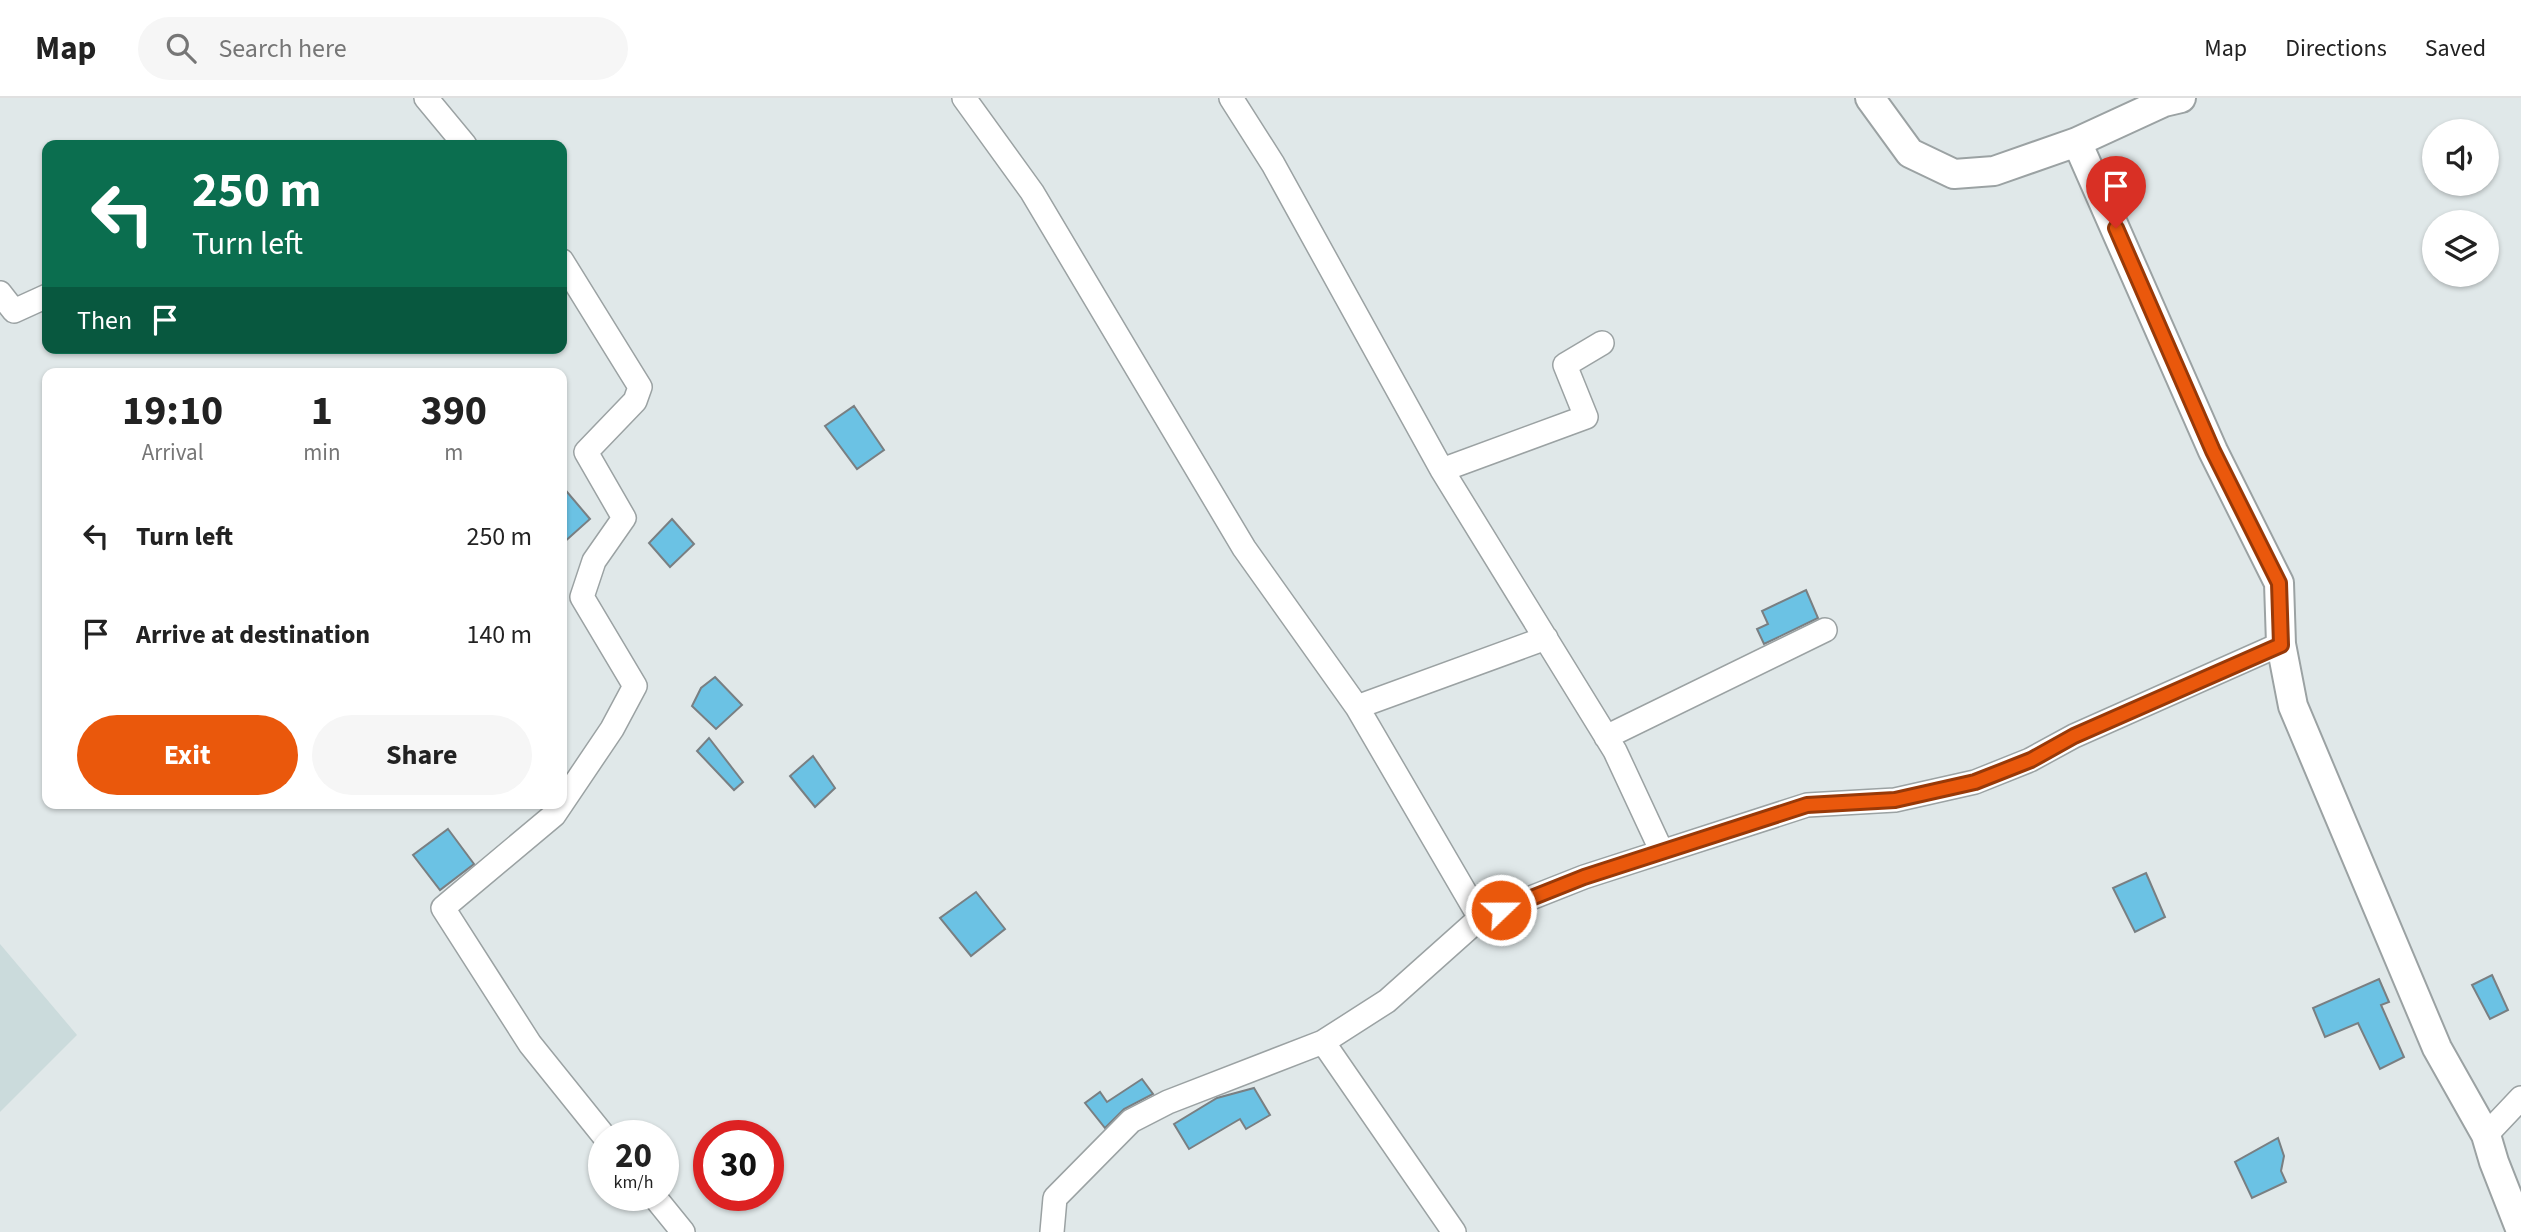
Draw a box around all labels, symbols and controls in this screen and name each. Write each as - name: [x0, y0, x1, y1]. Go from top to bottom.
- search box: [138, 17, 628, 80]
- text: Map: [35, 25, 96, 72]
- icon: search: [162, 29, 200, 67]
- text: Search here: [218, 30, 347, 67]
- text: Map: [2204, 31, 2247, 66]
- text: Directions: [2285, 31, 2387, 66]
- text: Saved: [2425, 31, 2486, 66]
- map controls: [2422, 119, 2499, 287]
- button: sound: [2422, 119, 2499, 196]
- text: 250 m: [192, 156, 321, 226]
- pin: [2086, 156, 2146, 228]
- icon: arrive: [2097, 167, 2135, 205]
- icon: left: [77, 168, 168, 259]
- button: layers: [2422, 210, 2499, 287]
- text: Turn left: [192, 221, 303, 267]
- icon: arrive: [146, 301, 184, 339]
- text: Then: [77, 302, 132, 339]
- text: 19:10: [122, 381, 223, 441]
- text: 1: [311, 381, 333, 441]
- text: 390: [420, 381, 487, 441]
- text: Arrival: [142, 436, 204, 469]
- text: min: [303, 436, 341, 469]
- text: m: [444, 436, 463, 469]
- icon: left: [77, 517, 115, 555]
- text: Turn left: [136, 518, 233, 555]
- text: 250 m: [466, 518, 532, 555]
- icon: arrive: [77, 615, 115, 653]
- text: Arrive at destination: [136, 616, 370, 653]
- text: 140 m: [466, 616, 532, 653]
- button: Exit: [77, 715, 298, 795]
- button: Share: [312, 715, 532, 795]
- position arrow: [1464, 873, 1538, 947]
- speed limit sign: 30: [693, 1120, 784, 1211]
- text: 20: [615, 1131, 652, 1181]
- text: km/h: [614, 1170, 653, 1195]

